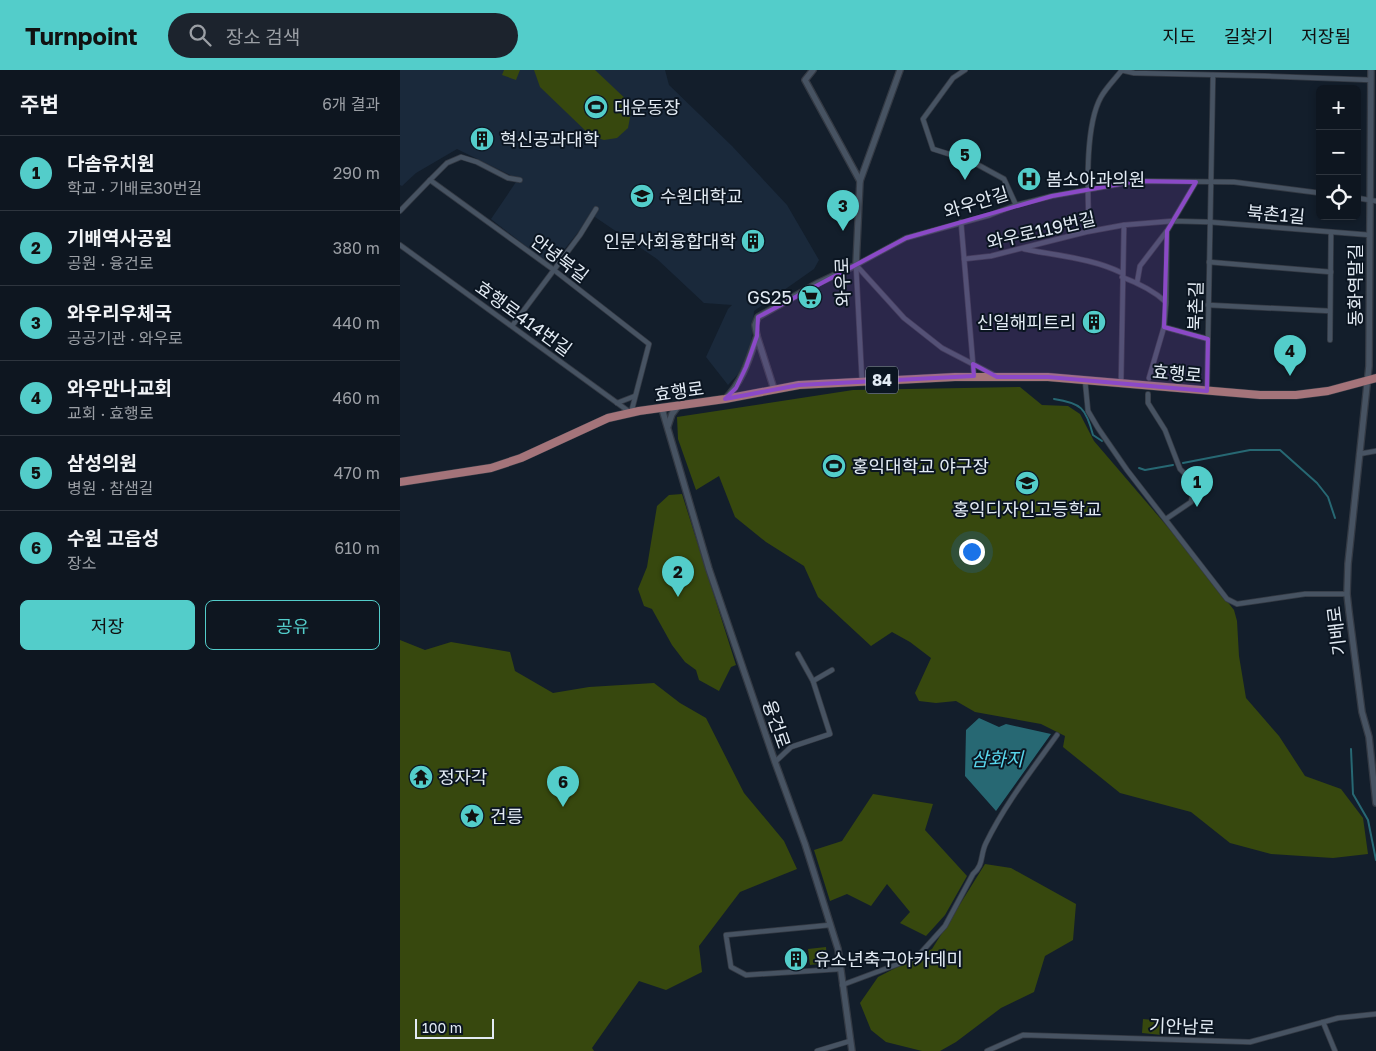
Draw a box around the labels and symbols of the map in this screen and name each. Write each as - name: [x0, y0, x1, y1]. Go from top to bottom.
- sports icon: 대운동장: [583, 94, 609, 120]
- place label: 대운동장: [614, 96, 680, 118]
- building icon: 혁신공과대학: [469, 126, 495, 152]
- place label: 혁신공과대학: [500, 128, 599, 150]
- pin: 5: [949, 139, 981, 180]
- hospital icon: 봄소아과의원: [1016, 166, 1042, 192]
- place label: 봄소아과의원: [1046, 168, 1145, 190]
- street label: 와우안길: [941, 182, 1011, 222]
- school or university icon: 수원대학교: [629, 183, 655, 209]
- place label: 수원대학교: [660, 185, 743, 207]
- pin: 3: [827, 190, 859, 231]
- street label: 북촌1길: [1246, 200, 1306, 228]
- street label: 와우로119번길: [984, 207, 1098, 253]
- building icon: 인문사회융합대학: [740, 228, 766, 254]
- street label: 안녕북길: [527, 229, 593, 287]
- place label: 인문사회융합대학: [604, 230, 736, 252]
- street label: 동화역말길: [1344, 244, 1366, 326]
- street label: 와우로: [830, 257, 854, 307]
- street label: 효행로414번길: [472, 276, 576, 360]
- street label: 북촌길: [1184, 281, 1206, 331]
- supermarket icon: GS25: [797, 284, 823, 310]
- place label: GS25: [747, 286, 792, 308]
- building icon: 신일해피트리: [1081, 309, 1107, 335]
- place label: 신일해피트리: [977, 311, 1076, 333]
- pin: 4: [1274, 335, 1306, 376]
- street label: 효행로: [1151, 360, 1203, 386]
- road number: 84: [866, 366, 898, 394]
- street label: 효행로: [653, 377, 705, 405]
- sports icon: 홍익대학교 야구장: [821, 453, 847, 479]
- place label: 홍익대학교 야구장: [852, 455, 989, 477]
- pin: 1: [1181, 466, 1213, 507]
- school or university icon: 홍익디자인고등학교: [1014, 470, 1040, 496]
- place label: 홍익디자인고등학교: [952, 498, 1102, 520]
- your location: [959, 539, 985, 565]
- pin: 2: [662, 556, 694, 597]
- street label: 기배로: [1322, 605, 1350, 657]
- street label: 융건로: [759, 697, 795, 751]
- water label: 삼화지: [971, 747, 1025, 770]
- temple icon: 정자각: [408, 764, 434, 790]
- place label: 정자각: [438, 766, 488, 788]
- pin: 6: [547, 766, 579, 807]
- place icon: 건릉: [459, 803, 485, 829]
- place label: 건릉: [490, 805, 523, 827]
- building icon: 유소년축구아카데미: [783, 946, 809, 972]
- place label: 유소년축구아카데미: [814, 948, 963, 970]
- street label: 기안남로: [1149, 1014, 1215, 1038]
- scale bar: [415, 1016, 494, 1039]

